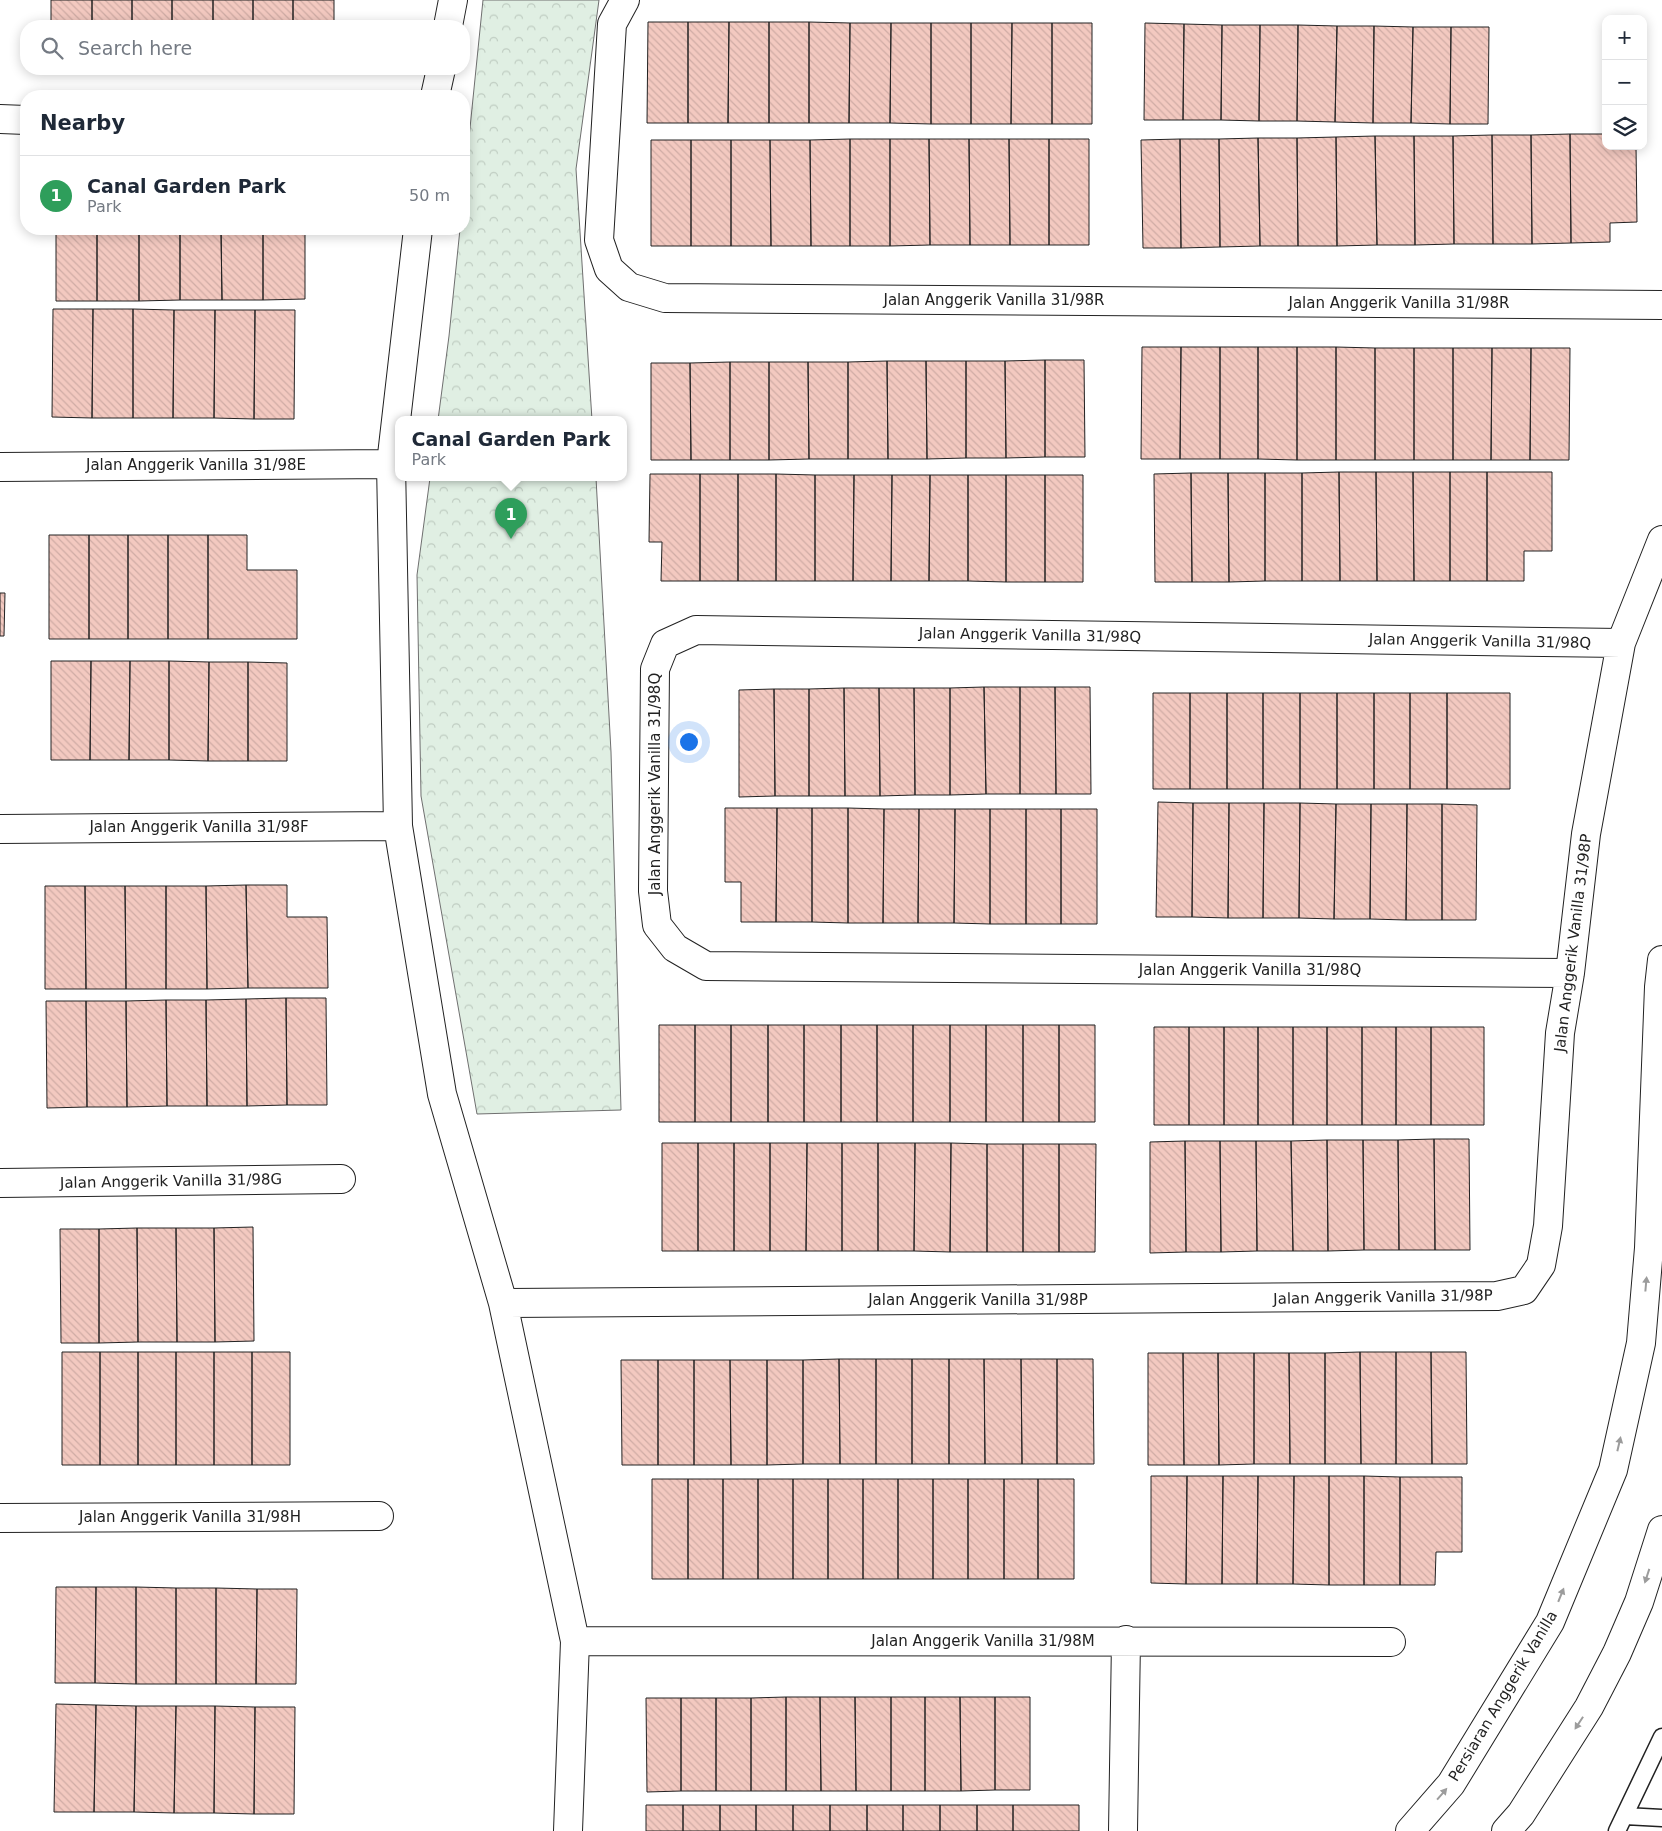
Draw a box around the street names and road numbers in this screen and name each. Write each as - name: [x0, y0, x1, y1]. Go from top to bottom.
- street label: Jalan Anggerik Vanilla 31/98R: [883, 291, 1105, 309]
- street label: Jalan Anggerik Vanilla 31/98R: [1288, 294, 1510, 312]
- street label: Jalan Anggerik Vanilla 31/98E: [85, 456, 306, 474]
- street label: Jalan Anggerik Vanilla 31/98Q: [918, 624, 1141, 646]
- street label: Jalan Anggerik Vanilla 31/98Q: [1368, 630, 1591, 652]
- street label: Jalan Anggerik Vanilla 31/98Q: [646, 673, 664, 896]
- street label: Jalan Anggerik Vanilla 31/98F: [88, 818, 309, 836]
- street label: Jalan Anggerik Vanilla 31/98P: [1551, 833, 1595, 1054]
- street label: Jalan Anggerik Vanilla 31/98Q: [1138, 961, 1361, 979]
- street label: Jalan Anggerik Vanilla 31/98G: [59, 1170, 282, 1192]
- street label: Jalan Anggerik Vanilla 31/98P: [1272, 1286, 1493, 1308]
- street label: Jalan Anggerik Vanilla 31/98P: [867, 1291, 1088, 1309]
- street label: Jalan Anggerik Vanilla 31/98H: [78, 1508, 301, 1526]
- street label: Persiaran Anggerik Vanilla: [1445, 1607, 1561, 1785]
- street label: Jalan Anggerik Vanilla 31/98M: [870, 1632, 1095, 1650]

